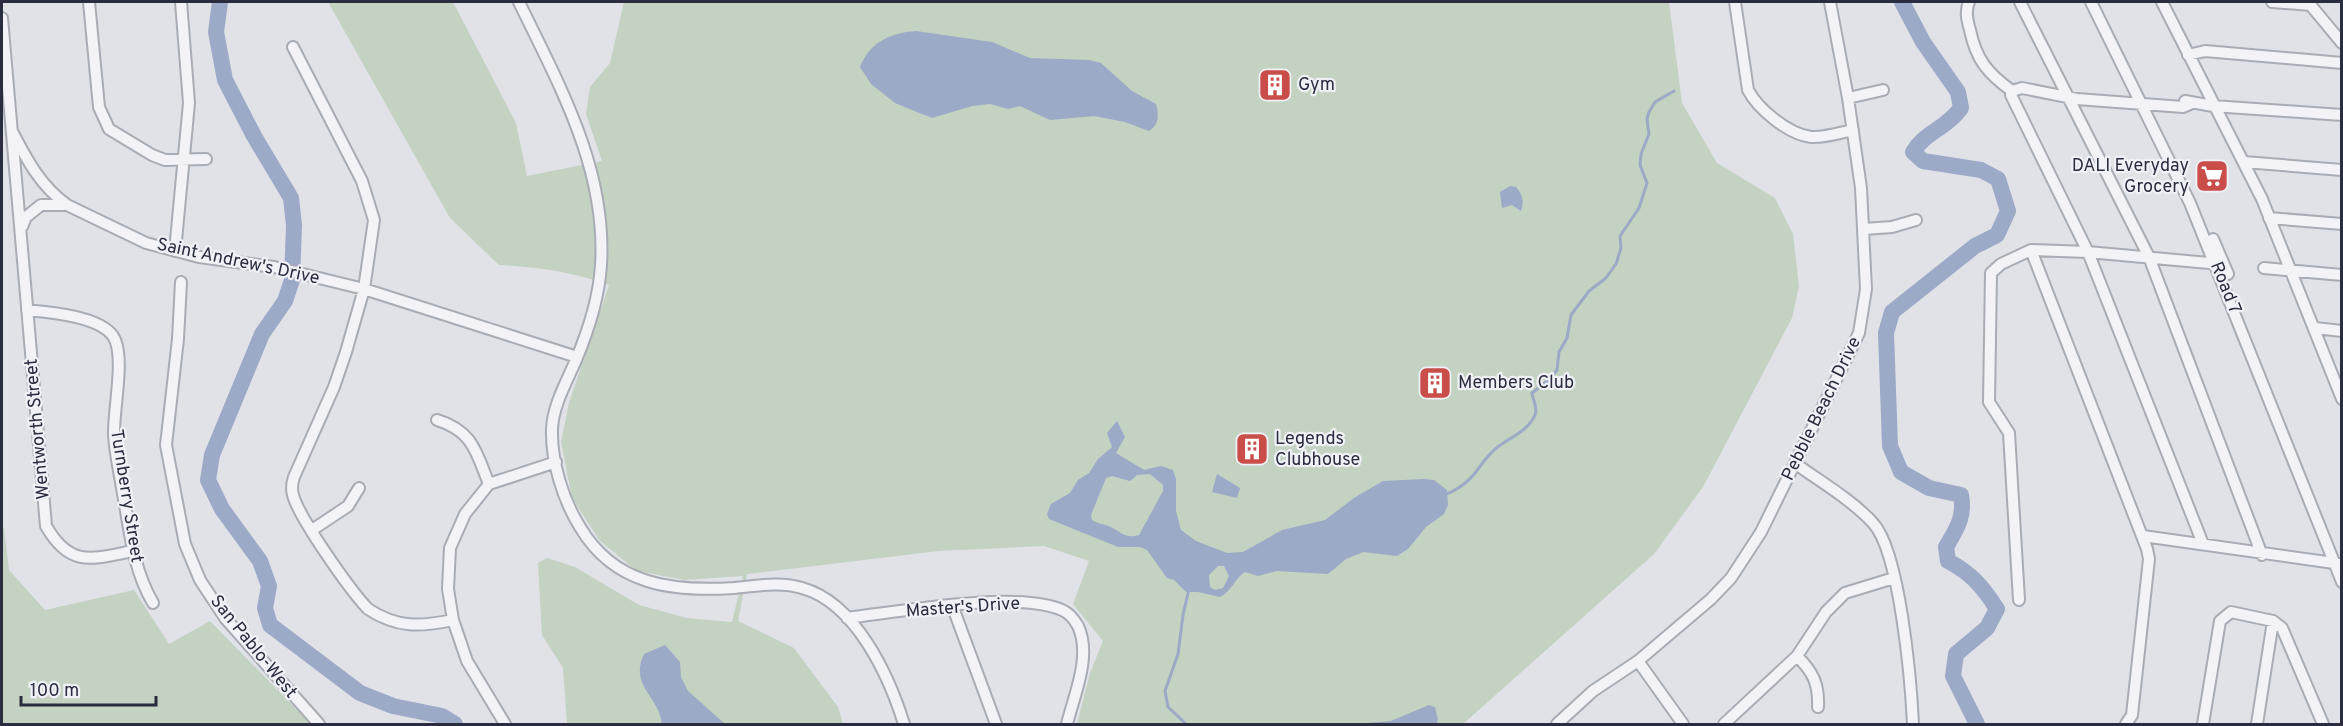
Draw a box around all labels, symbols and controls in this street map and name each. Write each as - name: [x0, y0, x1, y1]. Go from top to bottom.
- building icon: Gym: [1257, 67, 1293, 103]
- place label: Gym: [1298, 74, 1335, 97]
- place label: DALI Everyday Grocery: [2072, 155, 2189, 199]
- supermarket icon: DALI Everyday Grocery: [2194, 158, 2230, 194]
- street label: Saint Andrew's Drive: [154, 234, 322, 290]
- street label: Road 7: [2204, 258, 2246, 318]
- street label: Pebble Beach Drive: [1777, 333, 1867, 485]
- street label: Wentworth Street: [20, 358, 56, 500]
- building icon: Members Club: [1417, 365, 1453, 401]
- place label: Members Club: [1458, 372, 1574, 395]
- street label: Turnberry Street: [104, 428, 148, 564]
- place label: Legends Clubhouse: [1275, 428, 1360, 472]
- building icon: Legends Clubhouse: [1234, 431, 1270, 467]
- street label: San Pablo-West: [204, 591, 302, 703]
- street label: Master's Drive: [905, 593, 1021, 623]
- scale bar: [21, 669, 156, 707]
- text: 100 m: [30, 680, 79, 703]

